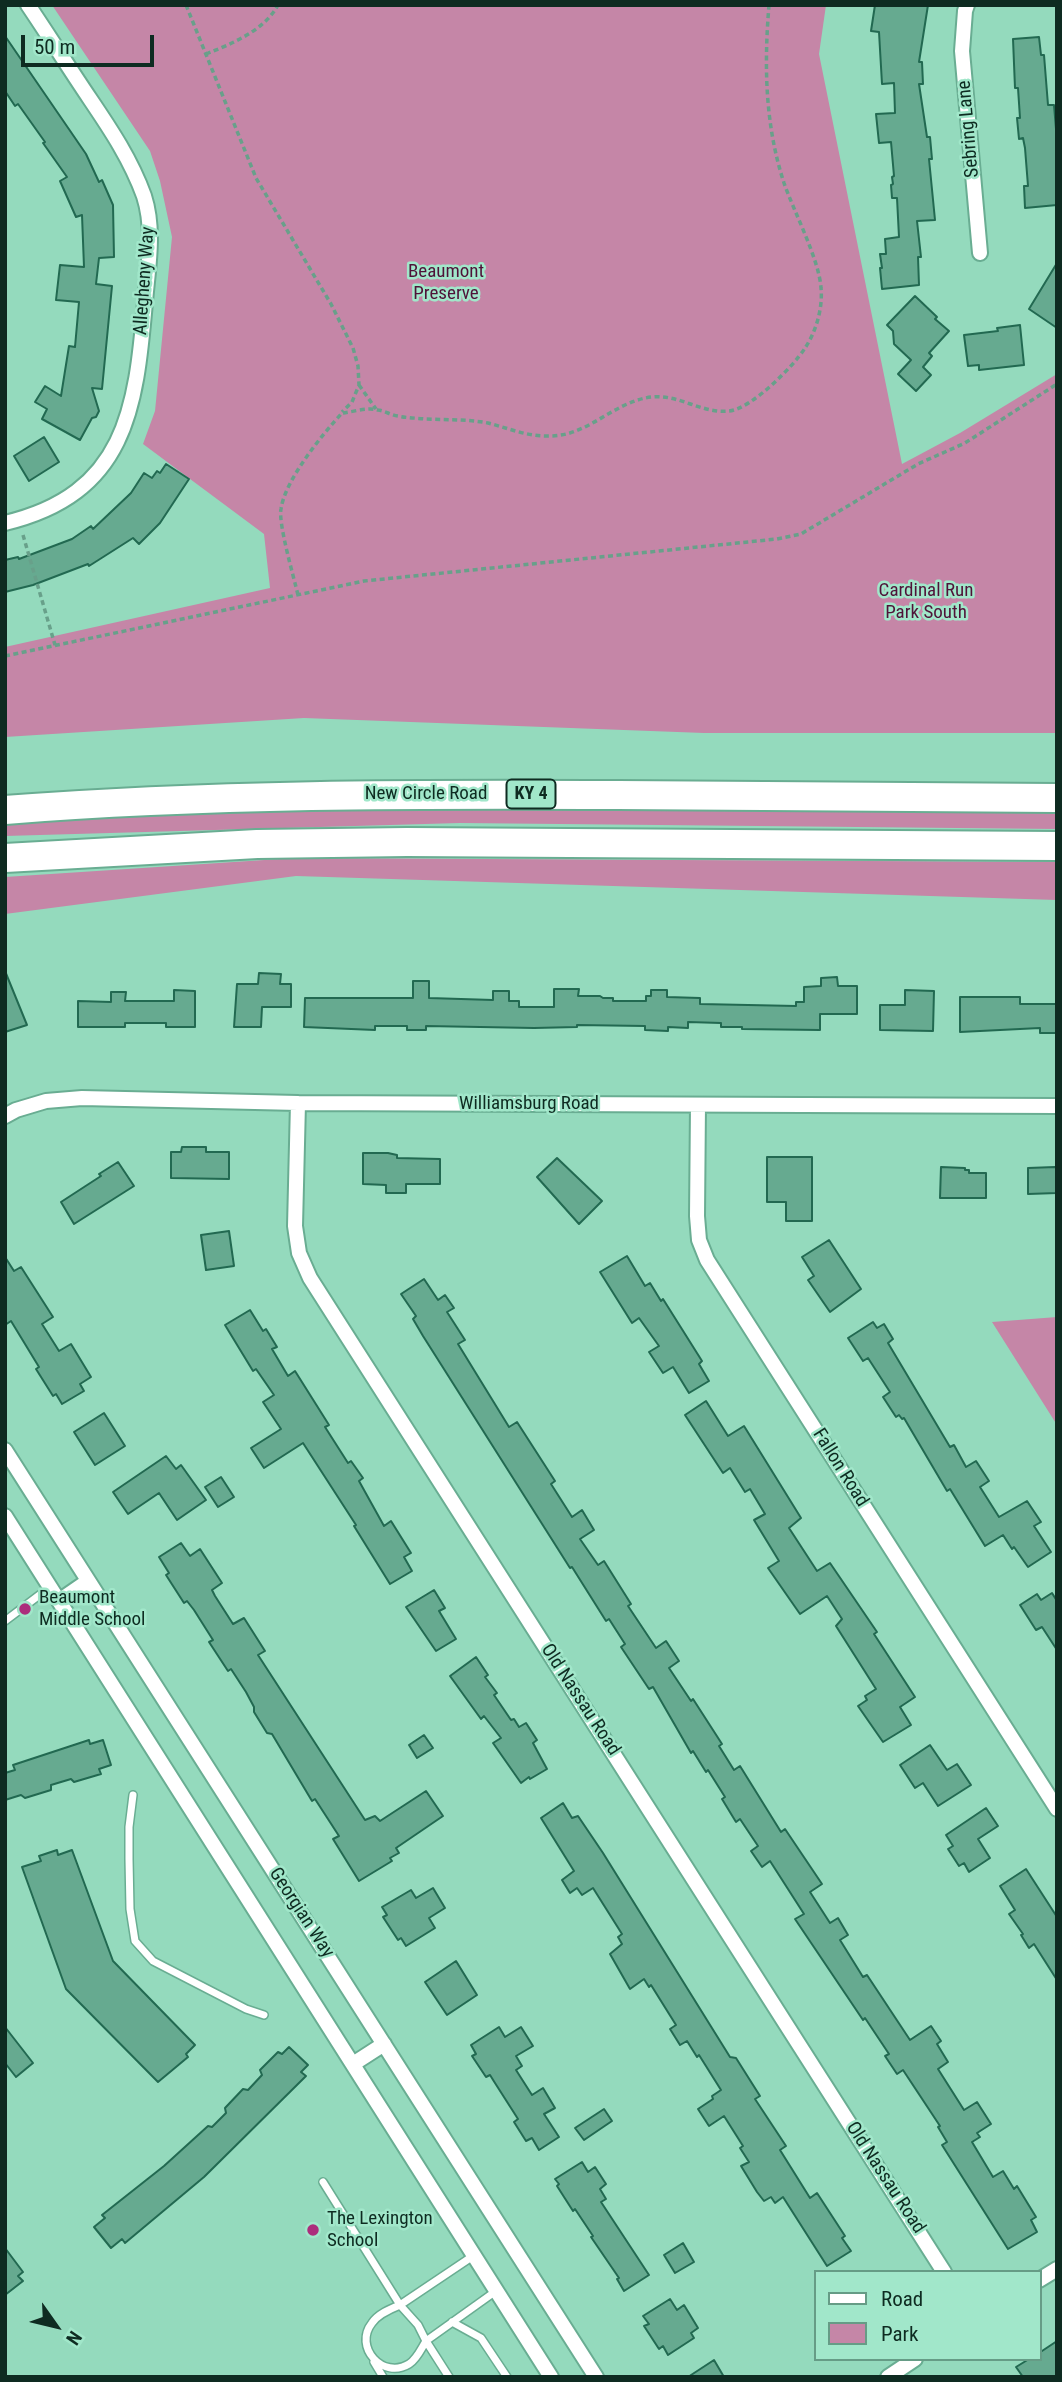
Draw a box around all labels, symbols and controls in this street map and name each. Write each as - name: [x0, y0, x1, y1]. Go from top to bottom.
- scale bar: [24, 21, 158, 65]
- text: 50 m: [34, 35, 75, 59]
- street label: Sebring Lane: [953, 79, 985, 179]
- street label: Allegheny Way: [130, 226, 160, 336]
- park label: Beaumont Preserve: [408, 261, 484, 305]
- park label: Cardinal Run Park South: [879, 580, 973, 624]
- road number: KY 4: [506, 780, 556, 808]
- street label: New Circle Road: [365, 783, 487, 805]
- street label: Williamsburg Road: [459, 1093, 599, 1115]
- street label: Fallon Road: [807, 1425, 873, 1511]
- place label: Beaumont Middle School: [39, 1587, 145, 1631]
- marker: Beaumont Middle School: [17, 1601, 33, 1617]
- street label: Old Nassau Road: [535, 1640, 625, 1760]
- street label: Georgian Way: [263, 1864, 339, 1962]
- street label: Old Nassau Road: [840, 2118, 930, 2238]
- place label: The Lexington School: [327, 2208, 433, 2252]
- marker: The Lexington School: [305, 2222, 321, 2238]
- legend: [814, 2270, 1041, 2361]
- text: Road: [881, 2287, 923, 2311]
- north arrow: [21, 2291, 91, 2361]
- text: Park: [881, 2322, 918, 2346]
- text: N: [61, 2327, 87, 2349]

